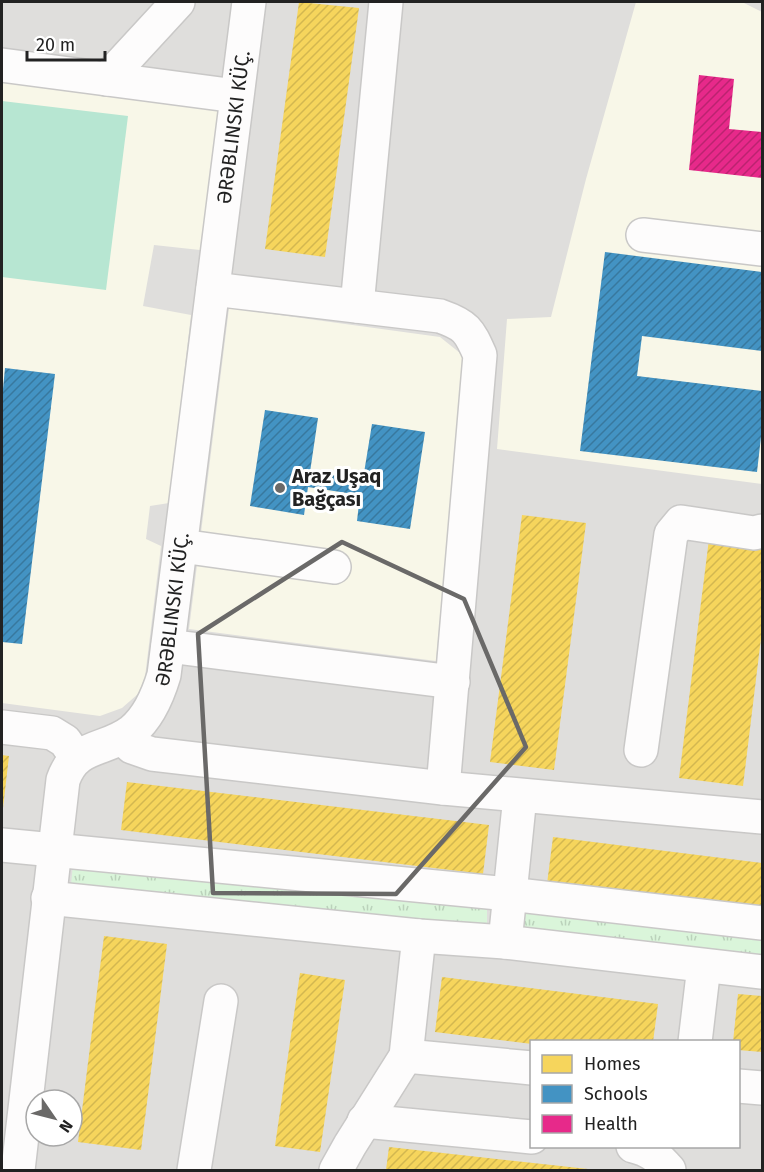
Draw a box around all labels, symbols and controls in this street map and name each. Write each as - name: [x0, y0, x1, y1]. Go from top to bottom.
- scale bar: [27, 24, 105, 62]
- text: 20 m: [36, 34, 75, 56]
- street label: ƏRƏBLINSKI KÜÇ.: [212, 49, 255, 205]
- place label: Araz Uşaq Bağçası: [291, 464, 381, 511]
- marker: Araz Uşaq Bağçası: [273, 481, 287, 495]
- street label: ƏRƏBLINSKI KÜÇ.: [149, 531, 194, 689]
- legend: [530, 1040, 740, 1148]
- text: Homes: [584, 1053, 640, 1075]
- text: Schools: [584, 1083, 648, 1105]
- north arrow: [24, 1088, 84, 1148]
- text: Health: [584, 1113, 638, 1135]
- text: N: [55, 1117, 77, 1136]

